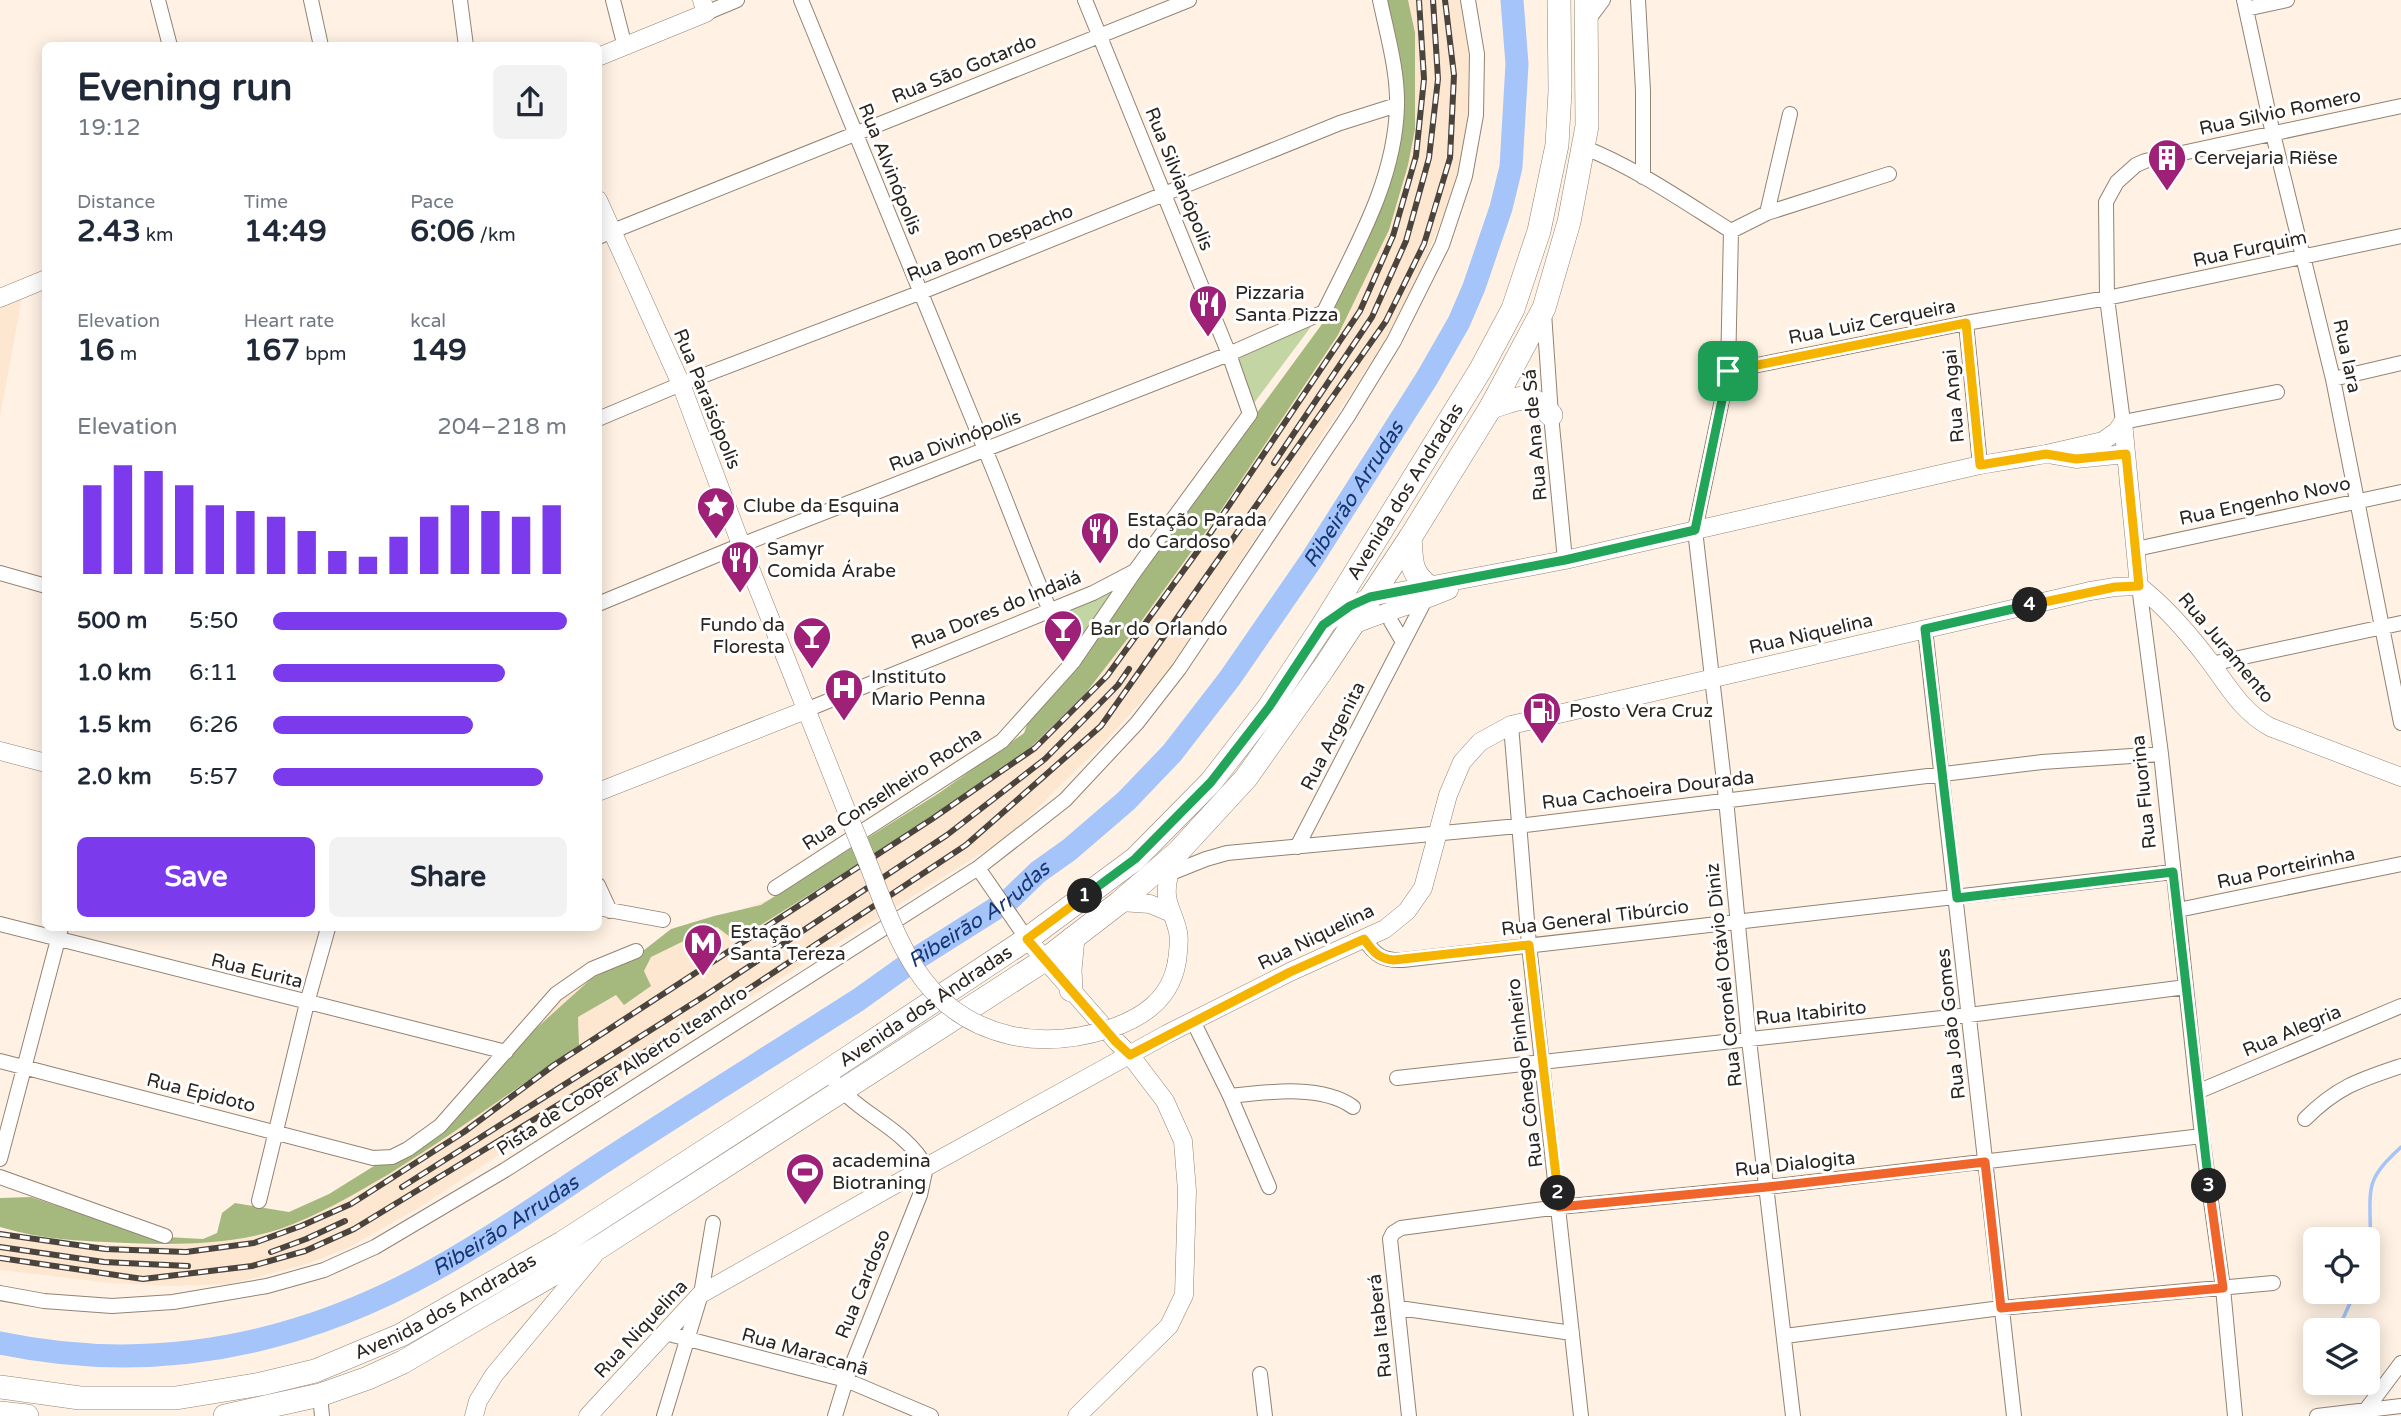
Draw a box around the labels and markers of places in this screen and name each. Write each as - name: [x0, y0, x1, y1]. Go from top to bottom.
- building icon: Cervejaria Riëse: [2146, 137, 2188, 192]
- place label: Cervejaria Riëse: [2194, 147, 2338, 169]
- place label: Pizzaria Santa Pizza: [1235, 282, 1339, 326]
- restaurant icon: Pizzaria Santa Pizza: [1187, 283, 1229, 338]
- pin: [1698, 341, 1758, 401]
- place icon: Clube da Esquina: [695, 485, 737, 540]
- place label: Clube da Esquina: [743, 495, 899, 517]
- place label: Estação Parada do Cardoso: [1127, 509, 1267, 553]
- restaurant icon: Estação Parada do Cardoso: [1079, 510, 1121, 565]
- place label: Samyr Comida Árabe: [767, 538, 896, 582]
- restaurant icon: Samyr Comida Árabe: [719, 539, 761, 594]
- pin: 4: [2012, 588, 2048, 622]
- bar icon: Bar do Orlando: [1042, 608, 1084, 663]
- place label: Fundo da Floresta: [700, 614, 785, 658]
- bar icon: Fundo da Floresta: [791, 615, 833, 670]
- place label: Bar do Orlando: [1090, 618, 1228, 640]
- place label: Instituto Mario Penna: [871, 666, 986, 710]
- hospital icon: Instituto Mario Penna: [823, 667, 865, 722]
- fuel station icon: Posto Vera Cruz: [1521, 690, 1563, 745]
- place label: Posto Vera Cruz: [1569, 700, 1713, 722]
- pin: 1: [1068, 878, 1102, 914]
- place label: Estação Santa Tereza: [730, 921, 846, 965]
- metro station icon: Estação Santa Tereza: [682, 922, 724, 977]
- place label: academina Biotraning: [832, 1150, 931, 1194]
- sports icon: academina Biotraning: [784, 1151, 826, 1206]
- pin: 3: [2192, 1168, 2226, 1204]
- pin: 2: [1540, 1176, 1576, 1210]

